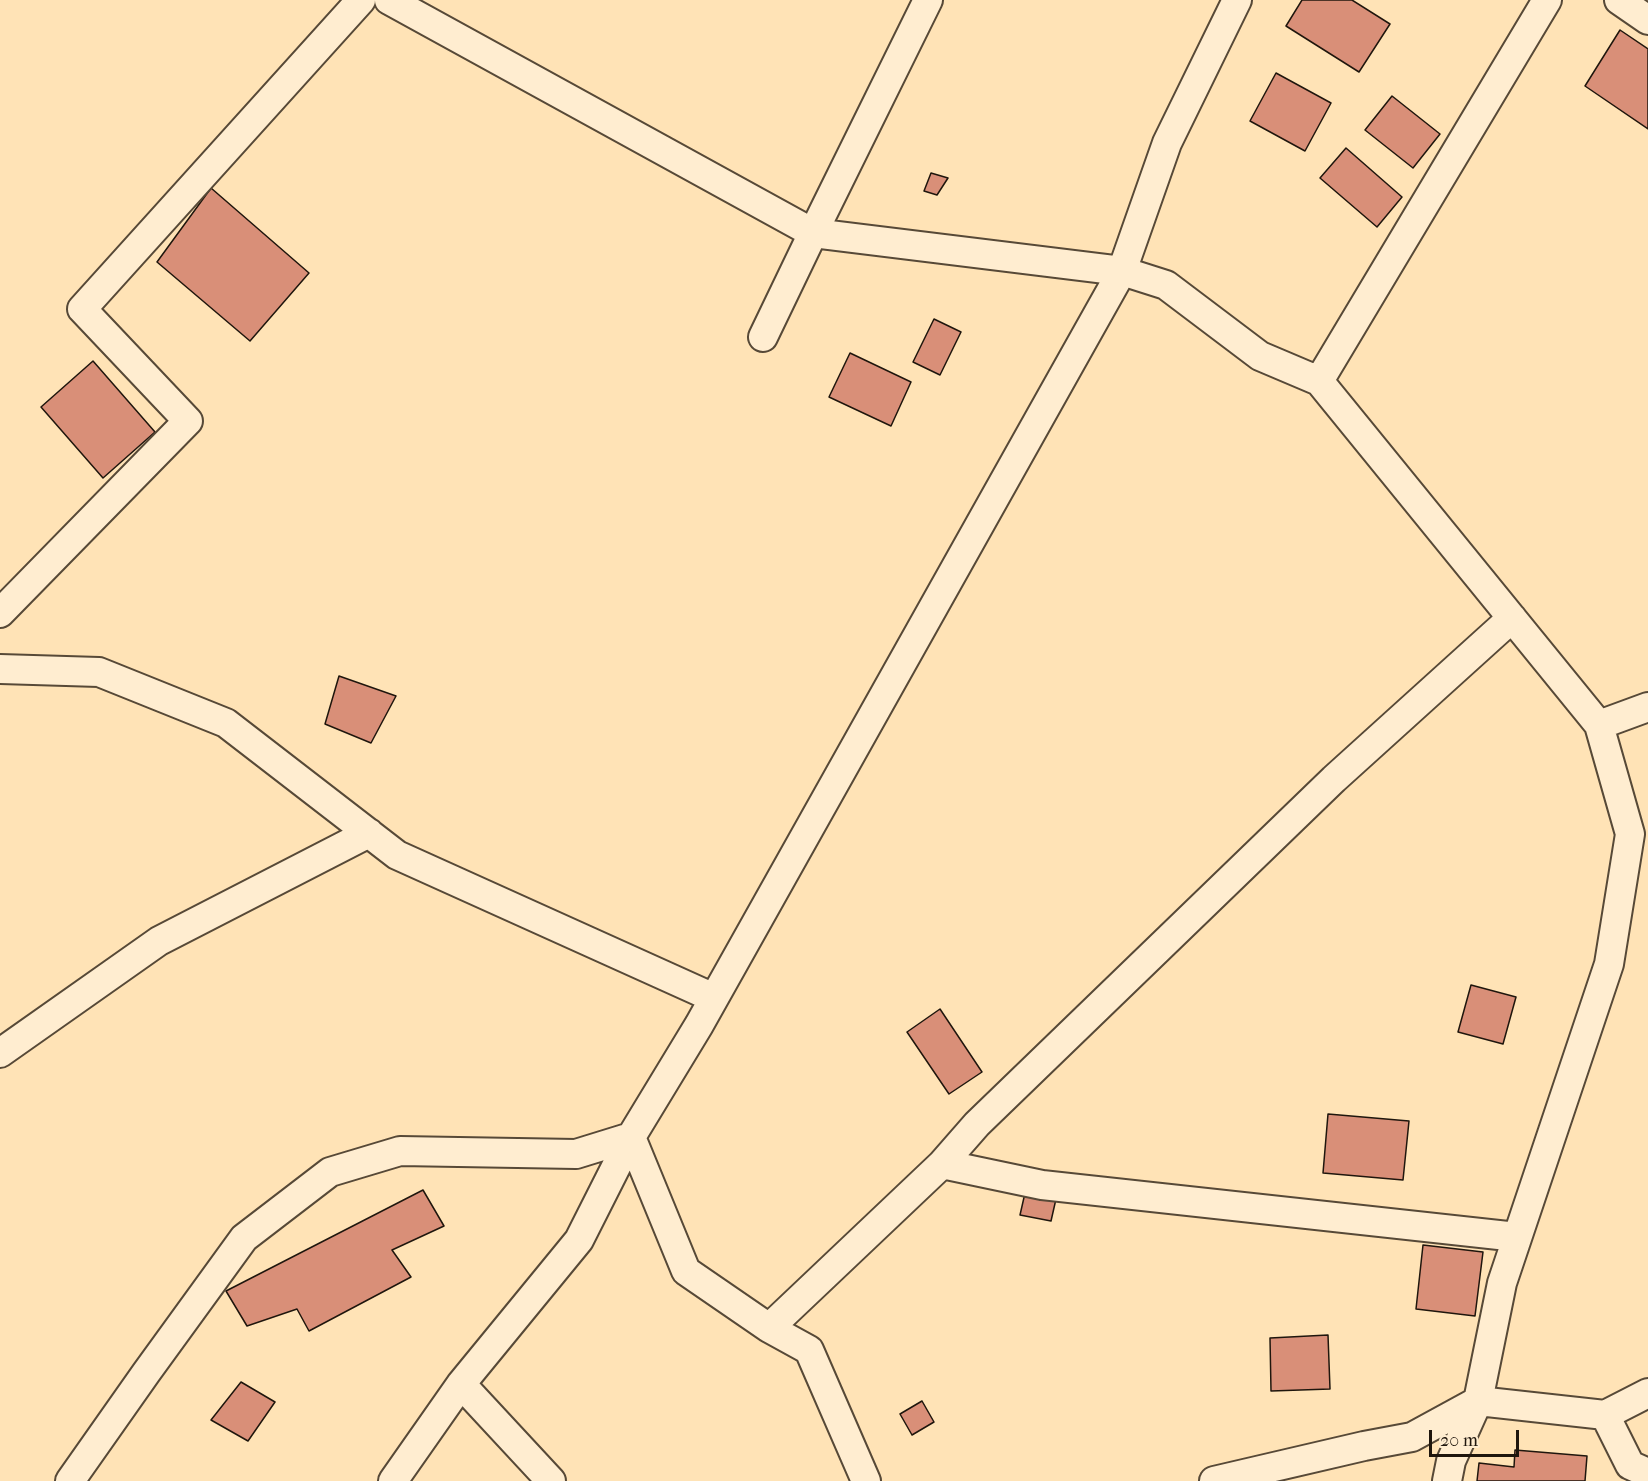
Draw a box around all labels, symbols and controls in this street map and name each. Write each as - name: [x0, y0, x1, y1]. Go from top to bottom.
- scale bar: [1432, 1418, 1522, 1456]
- text: 20 m: [1440, 1430, 1478, 1451]

